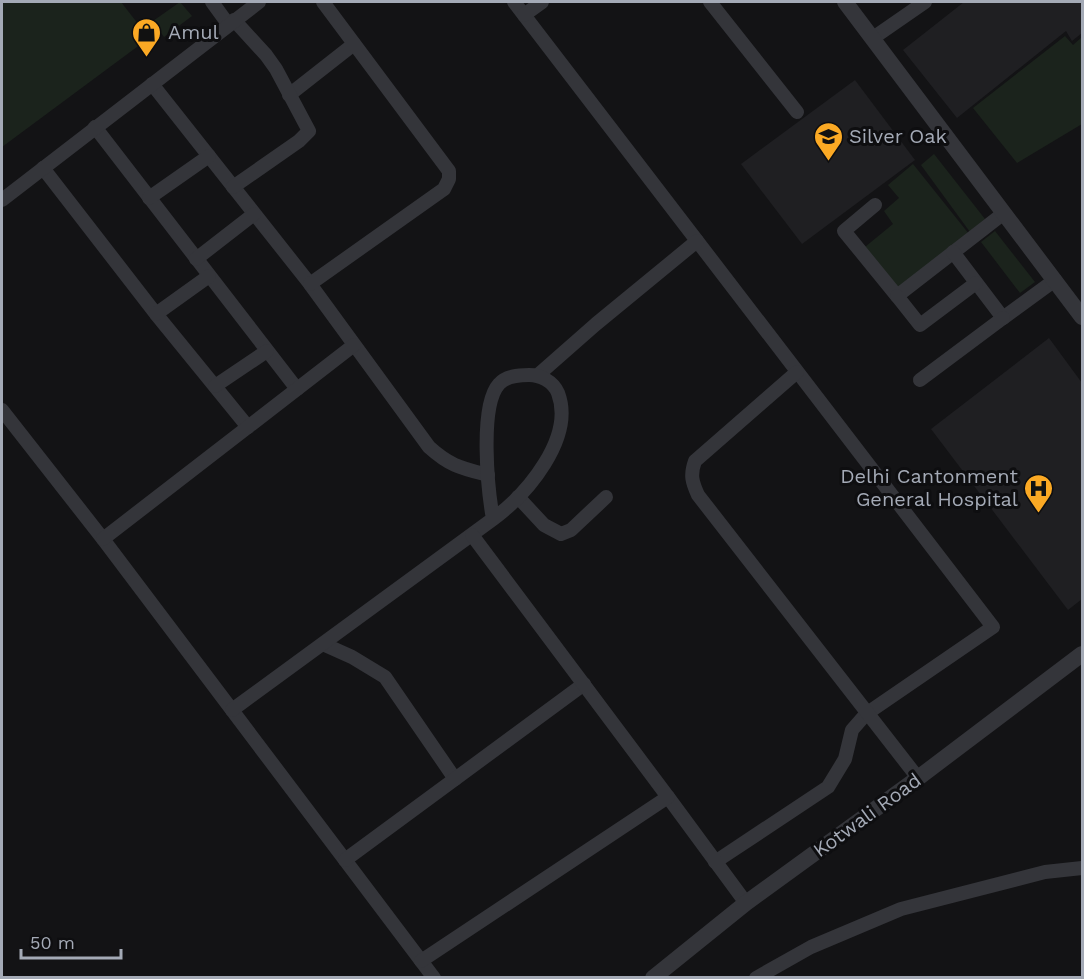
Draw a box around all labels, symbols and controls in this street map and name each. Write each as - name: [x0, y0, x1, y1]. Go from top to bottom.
- shop icon: Amul: [131, 16, 163, 58]
- place label: Amul: [168, 20, 219, 44]
- school or university icon: Silver Oak: [812, 120, 844, 162]
- place label: Silver Oak: [849, 124, 947, 148]
- place label: Delhi Cantonment General Hospital: [840, 464, 1019, 511]
- hospital icon: Delhi Cantonment General Hospital: [1023, 472, 1055, 514]
- street label: Kotwali Road: [808, 768, 926, 862]
- scale bar: [21, 922, 122, 960]
- text: 50 m: [30, 932, 75, 953]

